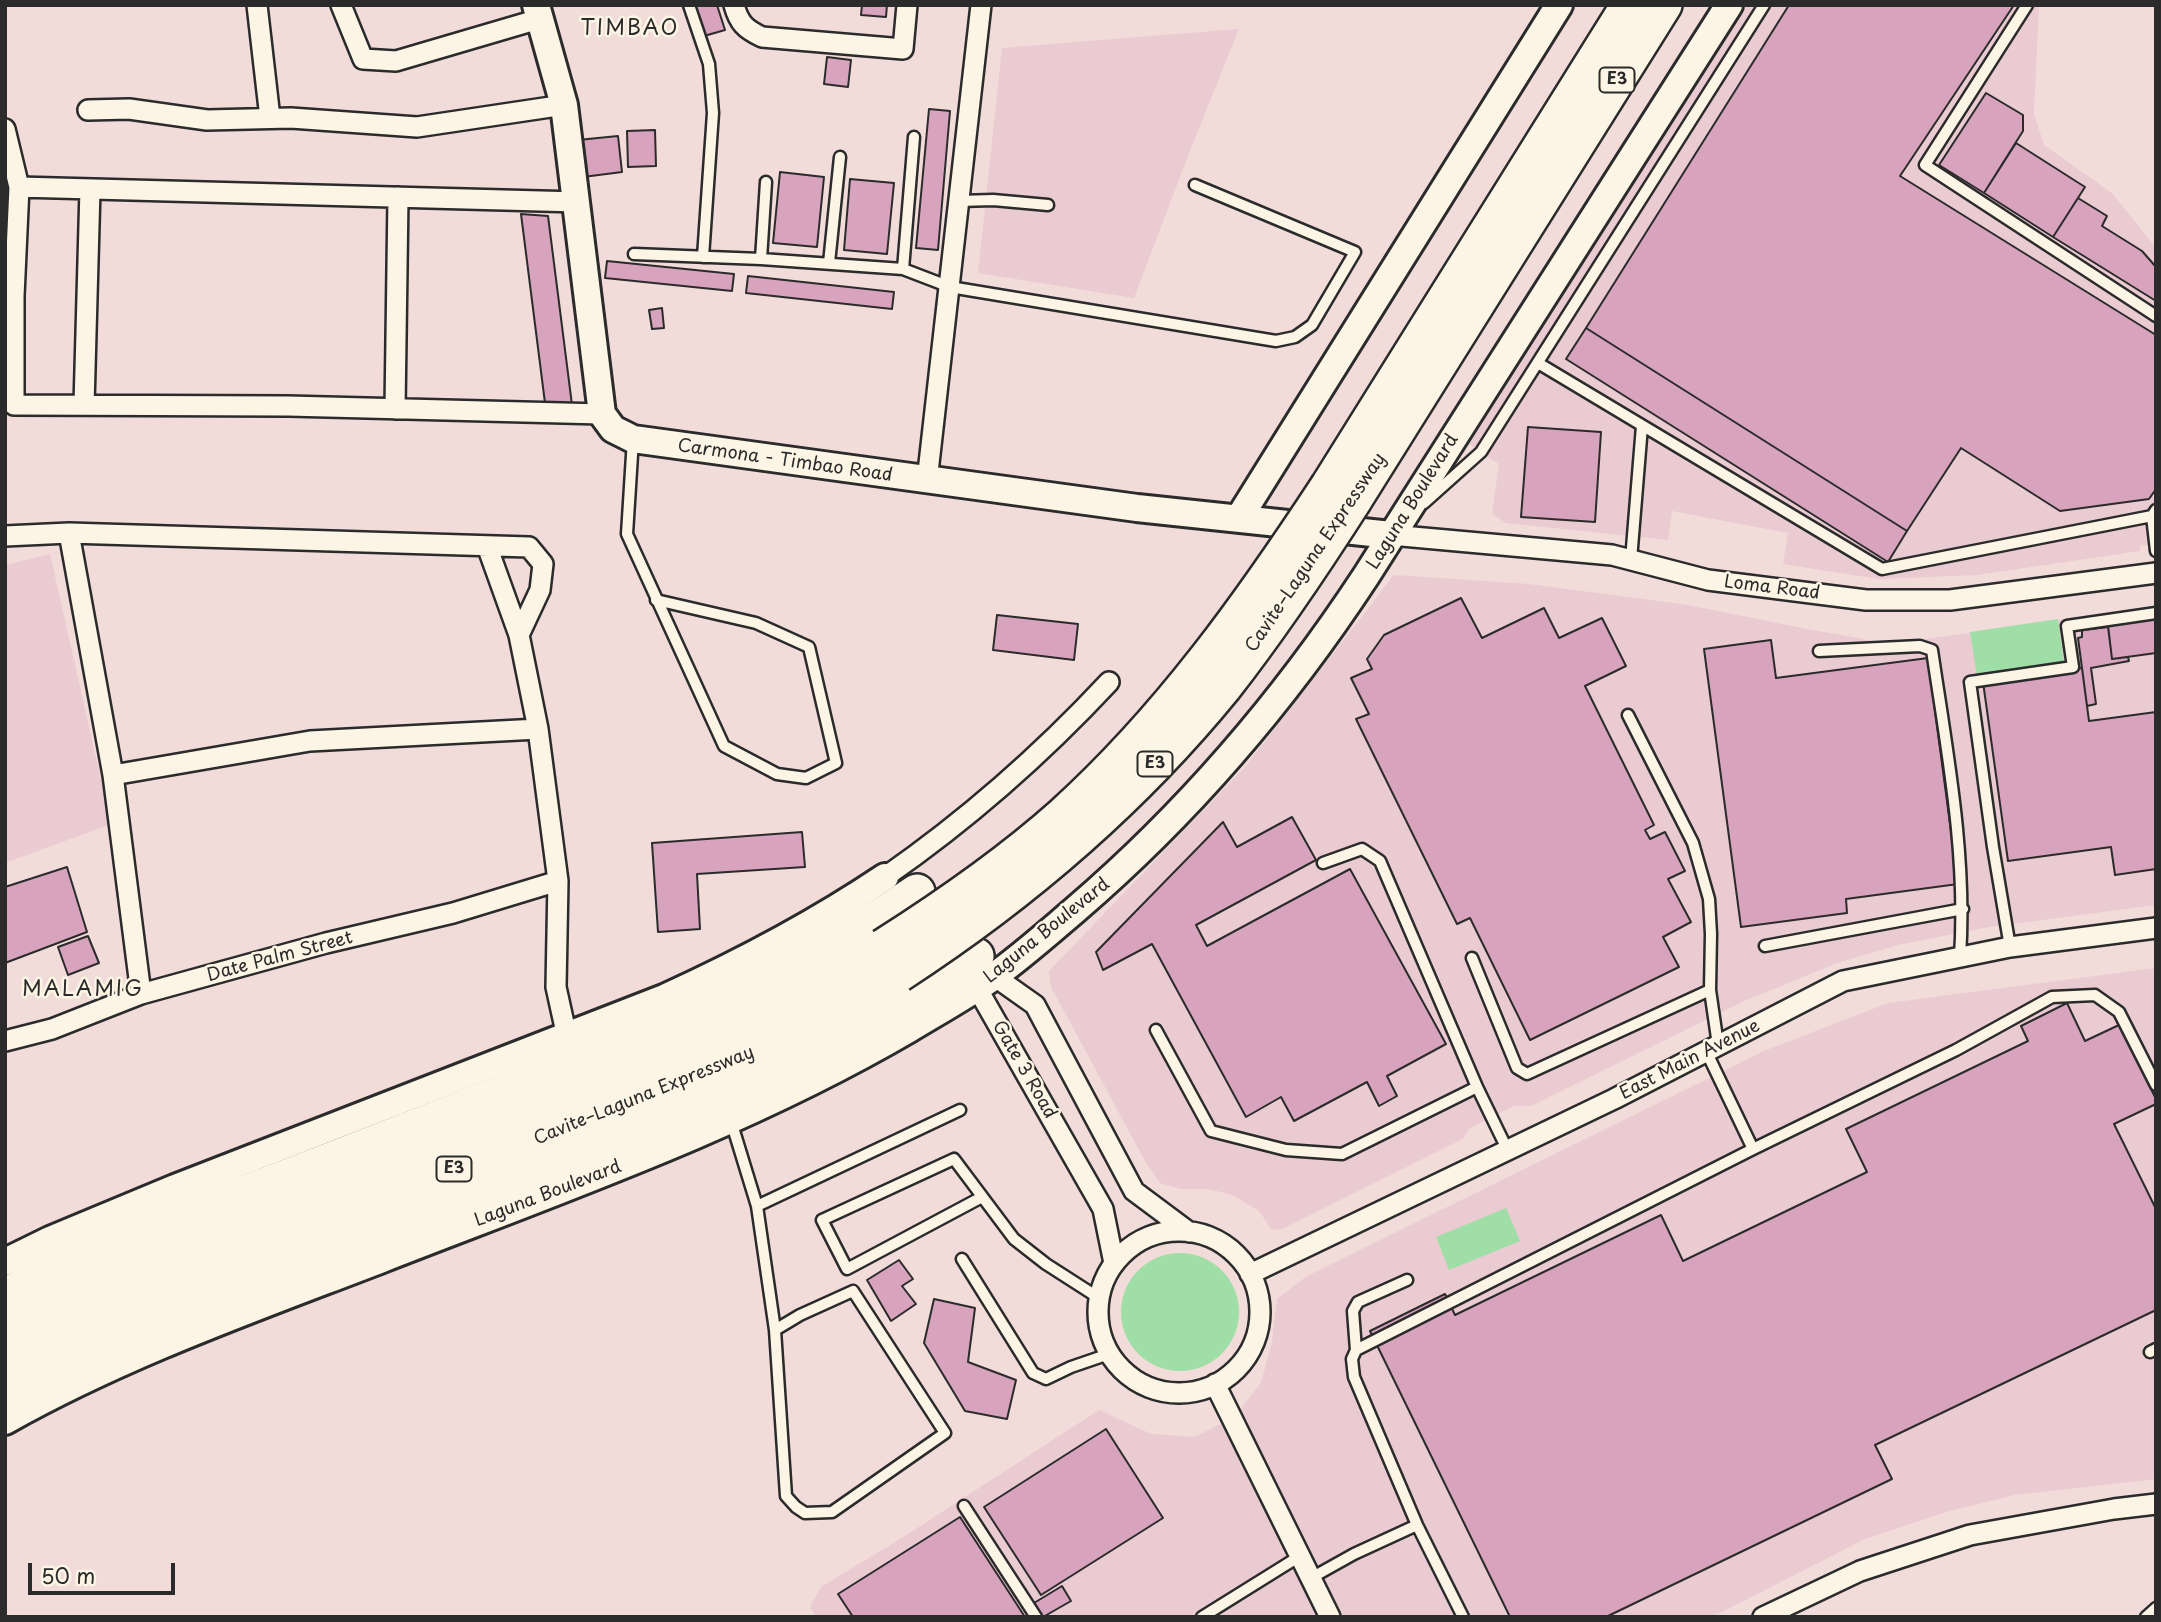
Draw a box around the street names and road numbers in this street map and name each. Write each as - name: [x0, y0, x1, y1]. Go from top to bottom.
- road number: E3: [1600, 68, 1634, 92]
- street label: Laguna Boulevard: [1363, 430, 1463, 574]
- street label: Carmona - Timbao Road: [676, 435, 894, 487]
- street label: Cavite–Laguna Expressway: [1241, 449, 1391, 657]
- street label: Loma Road: [1723, 571, 1821, 605]
- road number: E3: [1138, 751, 1172, 776]
- street label: Laguna Boulevard: [980, 874, 1114, 988]
- street label: Date Palm Street: [205, 927, 355, 987]
- street label: East Main Avenue: [1616, 1015, 1764, 1105]
- street label: Gate 3 Road: [987, 1017, 1061, 1123]
- street label: Cavite–Laguna Expressway: [531, 1042, 757, 1150]
- road number: E3: [436, 1156, 472, 1182]
- street label: Laguna Boulevard: [472, 1156, 624, 1232]

